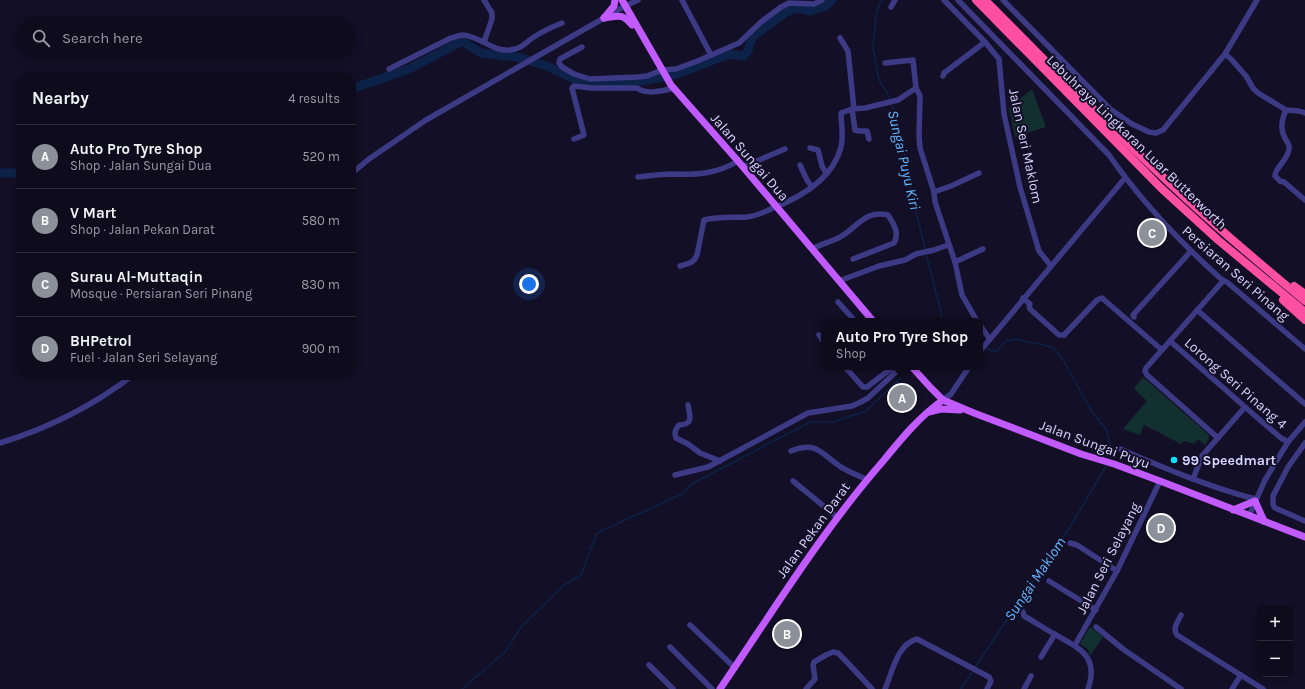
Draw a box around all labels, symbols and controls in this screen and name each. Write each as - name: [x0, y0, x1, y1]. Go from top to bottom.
- search box: [16, 16, 356, 60]
- icon: search: [30, 27, 52, 49]
- text: Search here: [62, 29, 143, 47]
- street label: Lebuhraya Lingkaran Luar Butterworth: [1043, 51, 1230, 233]
- street label: Jalan Seri Maklom: [1005, 87, 1046, 205]
- text: Nearby: [32, 88, 89, 108]
- text: 4 results: [288, 91, 340, 106]
- water label: Sungai Puyu Kiri: [884, 108, 924, 212]
- street label: Jalan Sungai Dua: [707, 110, 792, 205]
- text: Auto Pro Tyre Shop: [70, 140, 202, 158]
- text: A: [41, 149, 49, 164]
- text: 520 m: [302, 149, 340, 164]
- text: Shop · Jalan Sungai Dua: [70, 158, 212, 173]
- text: V Mart: [70, 204, 117, 222]
- text: B: [41, 213, 49, 228]
- text: 580 m: [302, 213, 340, 228]
- pin: C: [1139, 218, 1165, 248]
- text: Shop · Jalan Pekan Darat: [70, 222, 215, 237]
- street label: Persiaran Seri Pinang: [1179, 222, 1293, 325]
- text: Surau Al-Muttaqin: [70, 268, 203, 286]
- your location: [519, 274, 539, 294]
- text: C: [41, 277, 49, 292]
- text: 830 m: [301, 277, 340, 292]
- text: Mosque · Persiaran Seri Pinang: [70, 286, 252, 301]
- popup: [821, 318, 983, 370]
- text: Auto Pro Tyre Shop: [836, 328, 968, 346]
- text: BHPetrol: [70, 332, 132, 350]
- street label: Lorong Seri Pinang 4: [1181, 334, 1291, 433]
- text: D: [41, 341, 49, 356]
- text: 900 m: [302, 341, 340, 356]
- text: Shop: [836, 346, 866, 361]
- text: Fuel · Jalan Seri Selayang: [70, 350, 217, 365]
- pin: A: [889, 383, 915, 413]
- street label: Jalan Sungai Puyu: [1037, 417, 1152, 472]
- place label: 99 Speedmart: [1182, 452, 1276, 469]
- marker: 99 Speedmart: [1169, 455, 1179, 465]
- street label: Jalan Pekan Darat: [773, 479, 854, 581]
- street label: Jalan Seri Selayang: [1073, 500, 1144, 617]
- pin: D: [1148, 513, 1174, 543]
- water label: Sungai Maklom: [1000, 534, 1070, 624]
- map controls: [1257, 605, 1293, 677]
- button: +: [1257, 605, 1293, 641]
- pin: B: [774, 619, 800, 649]
- button: −: [1257, 641, 1293, 677]

